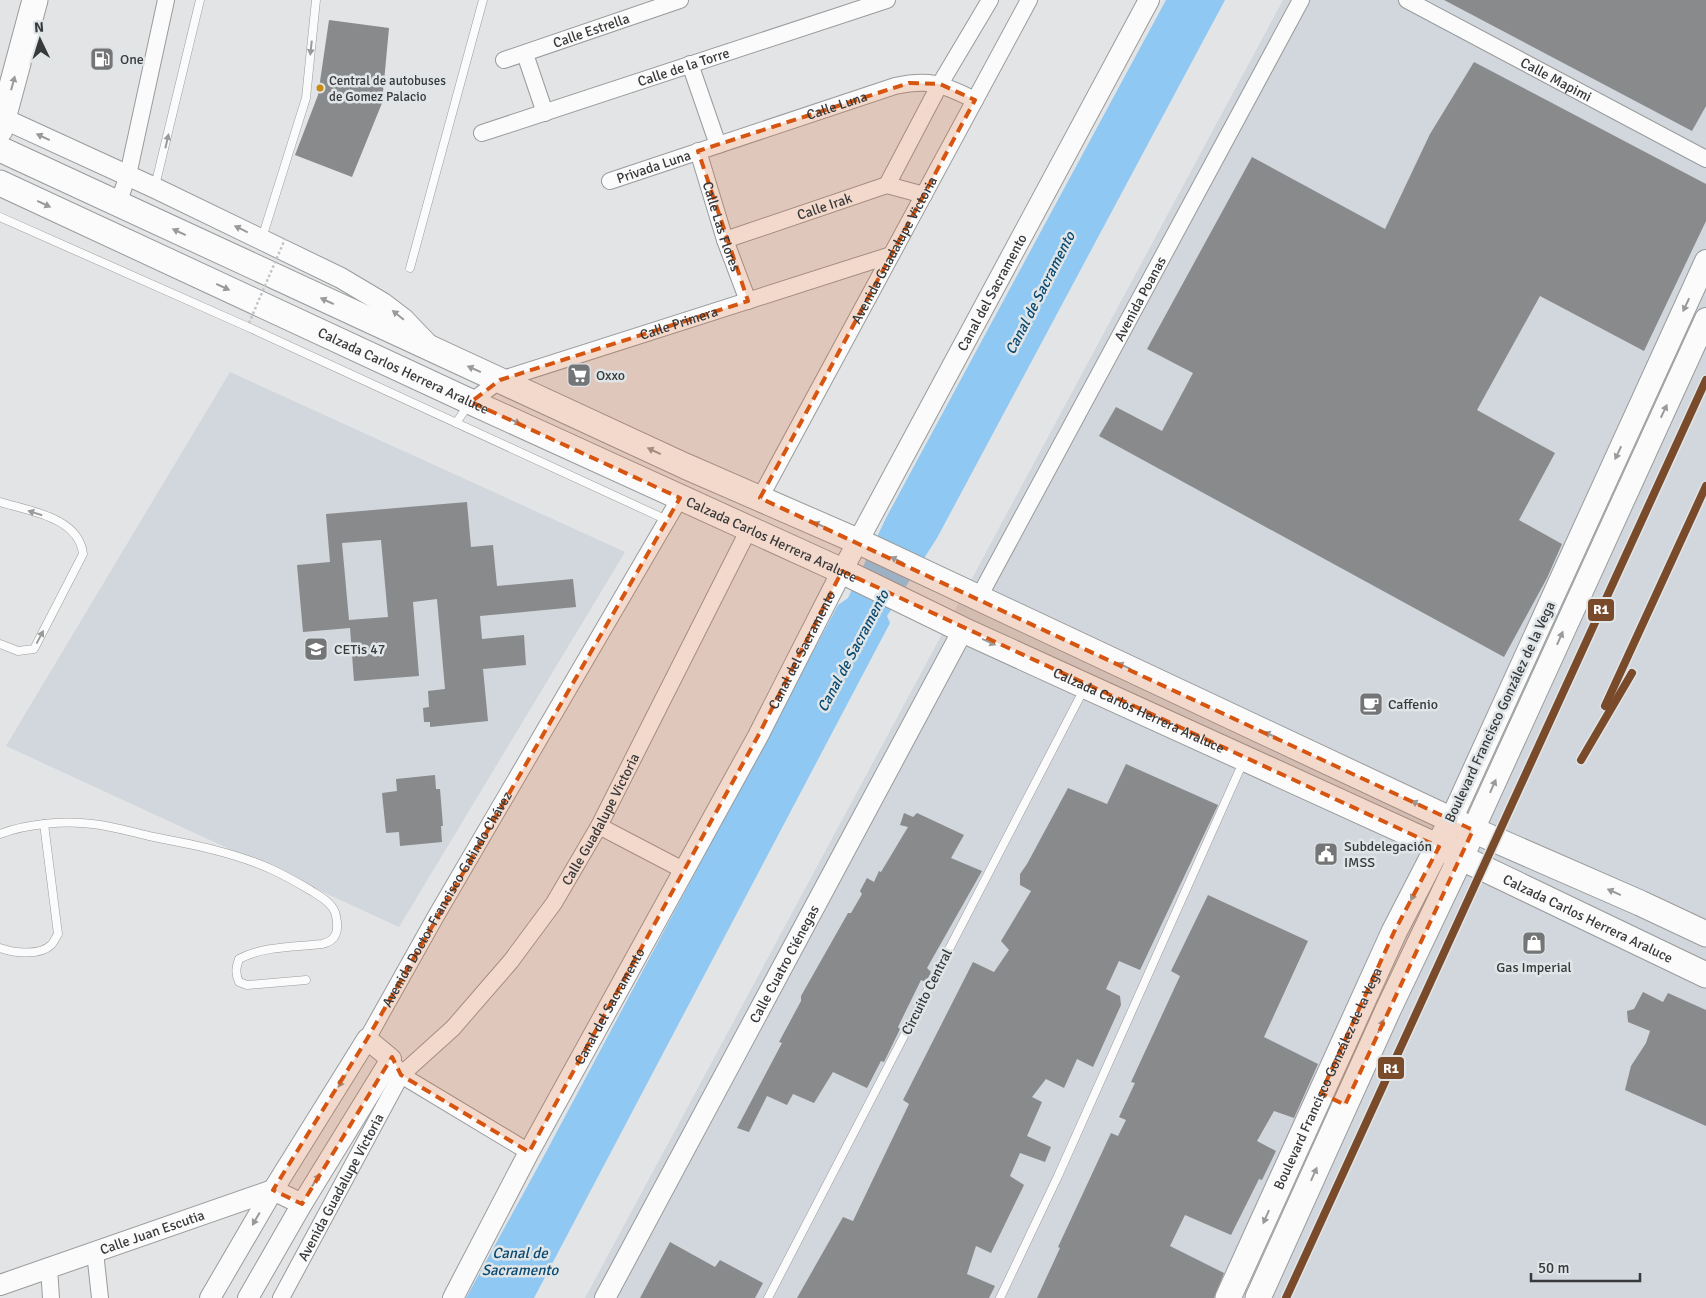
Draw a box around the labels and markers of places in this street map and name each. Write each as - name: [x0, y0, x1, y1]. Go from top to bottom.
- fuel station icon: One: [89, 46, 115, 72]
- place label: One: [120, 51, 144, 68]
- place label: Central de autobuses de Gomez Palacio: [329, 73, 446, 105]
- marker: Central de autobuses de Gomez Palacio: [315, 83, 325, 93]
- supermarket icon: Oxxo: [566, 362, 592, 388]
- place label: Oxxo: [596, 367, 625, 384]
- school or university icon: CETis 47: [303, 636, 329, 662]
- place label: CETis 47: [334, 641, 385, 658]
- cafe icon: Caffenio: [1358, 691, 1384, 717]
- place label: Caffenio: [1388, 696, 1438, 713]
- place label: Subdelegación IMSS: [1344, 838, 1432, 871]
- public building icon: Subdelegación IMSS: [1313, 841, 1339, 867]
- shop icon: Gas Imperial: [1521, 930, 1547, 956]
- place label: Gas Imperial: [1496, 959, 1572, 976]

